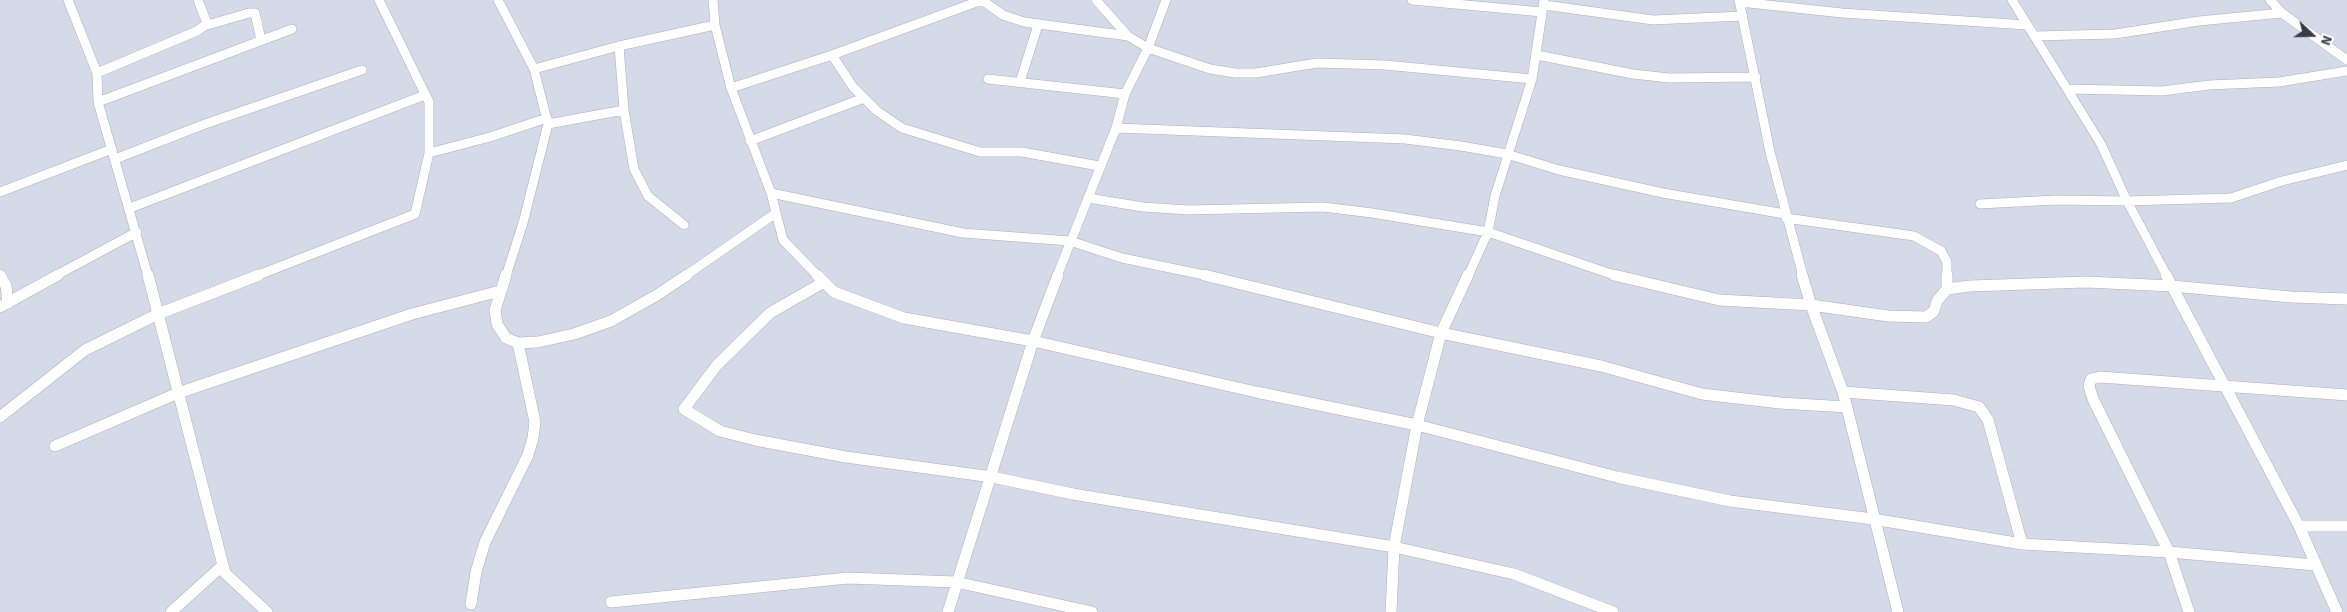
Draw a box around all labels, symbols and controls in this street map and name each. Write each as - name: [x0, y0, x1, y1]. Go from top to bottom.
- north arrow: [2287, 10, 2337, 60]
- text: N: [2315, 32, 2337, 48]

